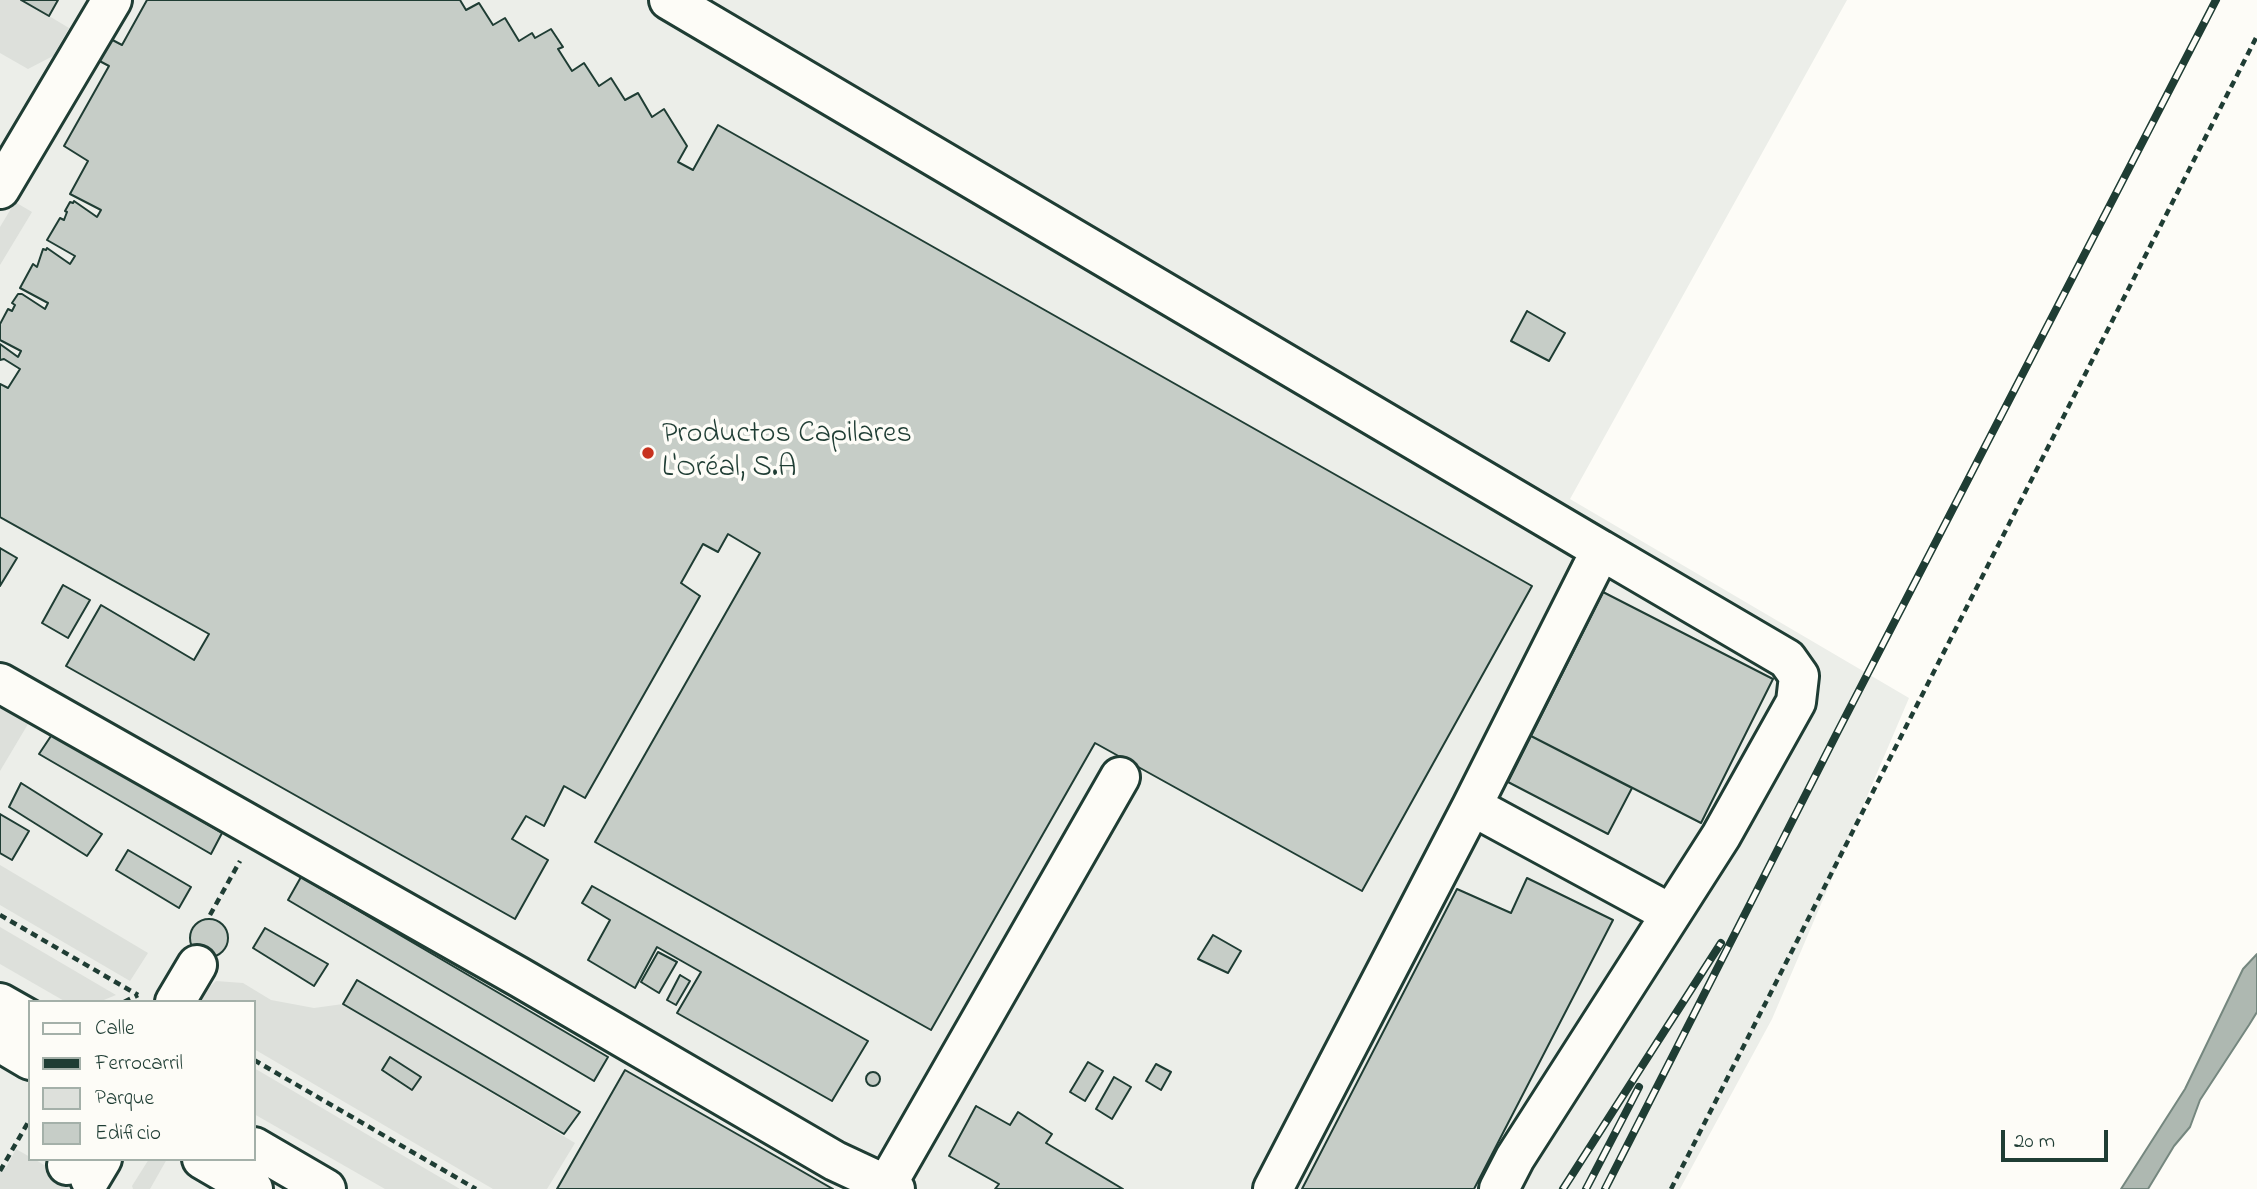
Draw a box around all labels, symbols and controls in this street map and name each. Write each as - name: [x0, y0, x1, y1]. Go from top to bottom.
- place label: Productos Capilares L'Oréal, S.A: [662, 418, 912, 488]
- marker: Productos Capilares L'Oréal, S.A: [640, 445, 656, 461]
- legend: [28, 1000, 256, 1161]
- text: Calle: [95, 1014, 134, 1044]
- text: Ferrocarril: [95, 1049, 183, 1079]
- text: Parque: [95, 1084, 154, 1114]
- scale bar: [2005, 1116, 2112, 1160]
- text: Edificio: [95, 1119, 161, 1149]
- text: 20 m: [2014, 1127, 2055, 1157]

